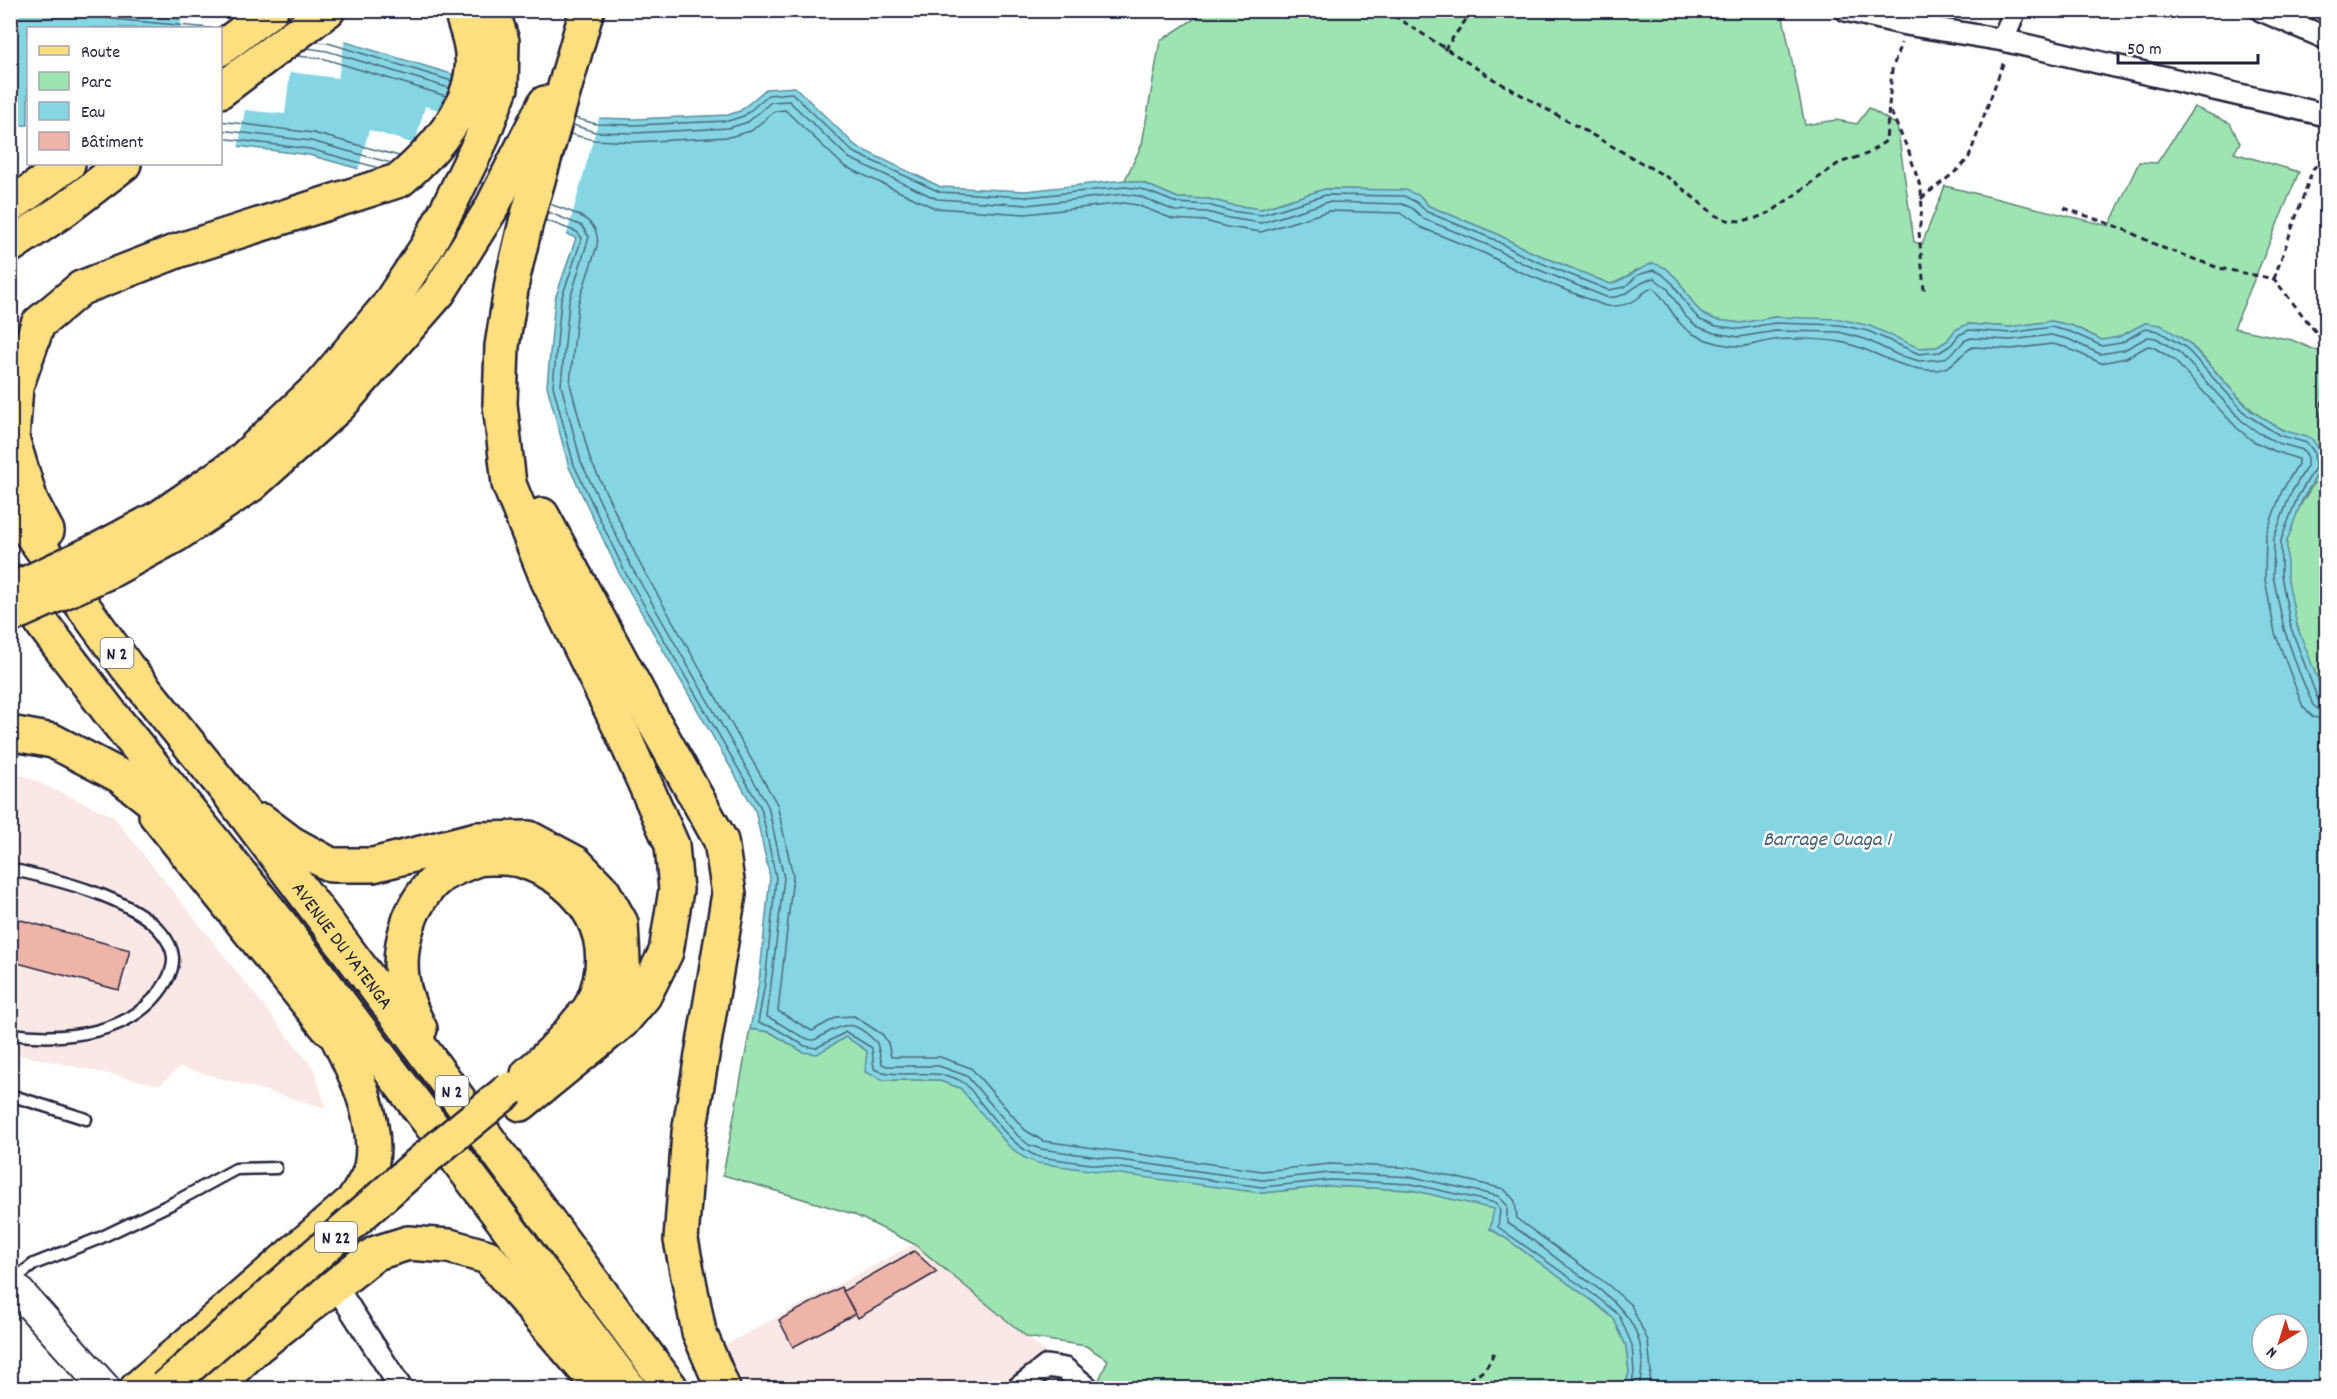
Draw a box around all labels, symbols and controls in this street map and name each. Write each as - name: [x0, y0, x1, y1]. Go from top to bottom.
- legend: [27, 27, 222, 165]
- scale bar: [2118, 27, 2258, 65]
- text: 50 m: [2127, 38, 2162, 63]
- text: Route: [81, 41, 120, 66]
- text: Parc: [81, 71, 112, 96]
- text: Eau: [81, 101, 105, 126]
- text: Bâtiment: [81, 131, 144, 156]
- road number: N 2: [100, 638, 134, 668]
- water label: Barrage Ouaga 1: [1763, 826, 1893, 856]
- street label: AVENUE DU YATENGA: [283, 877, 398, 1017]
- road number: N 2: [436, 1076, 468, 1106]
- road number: N 22: [315, 1222, 357, 1252]
- north arrow: [2250, 1312, 2310, 1372]
- text: N: [2262, 1340, 2282, 1363]

